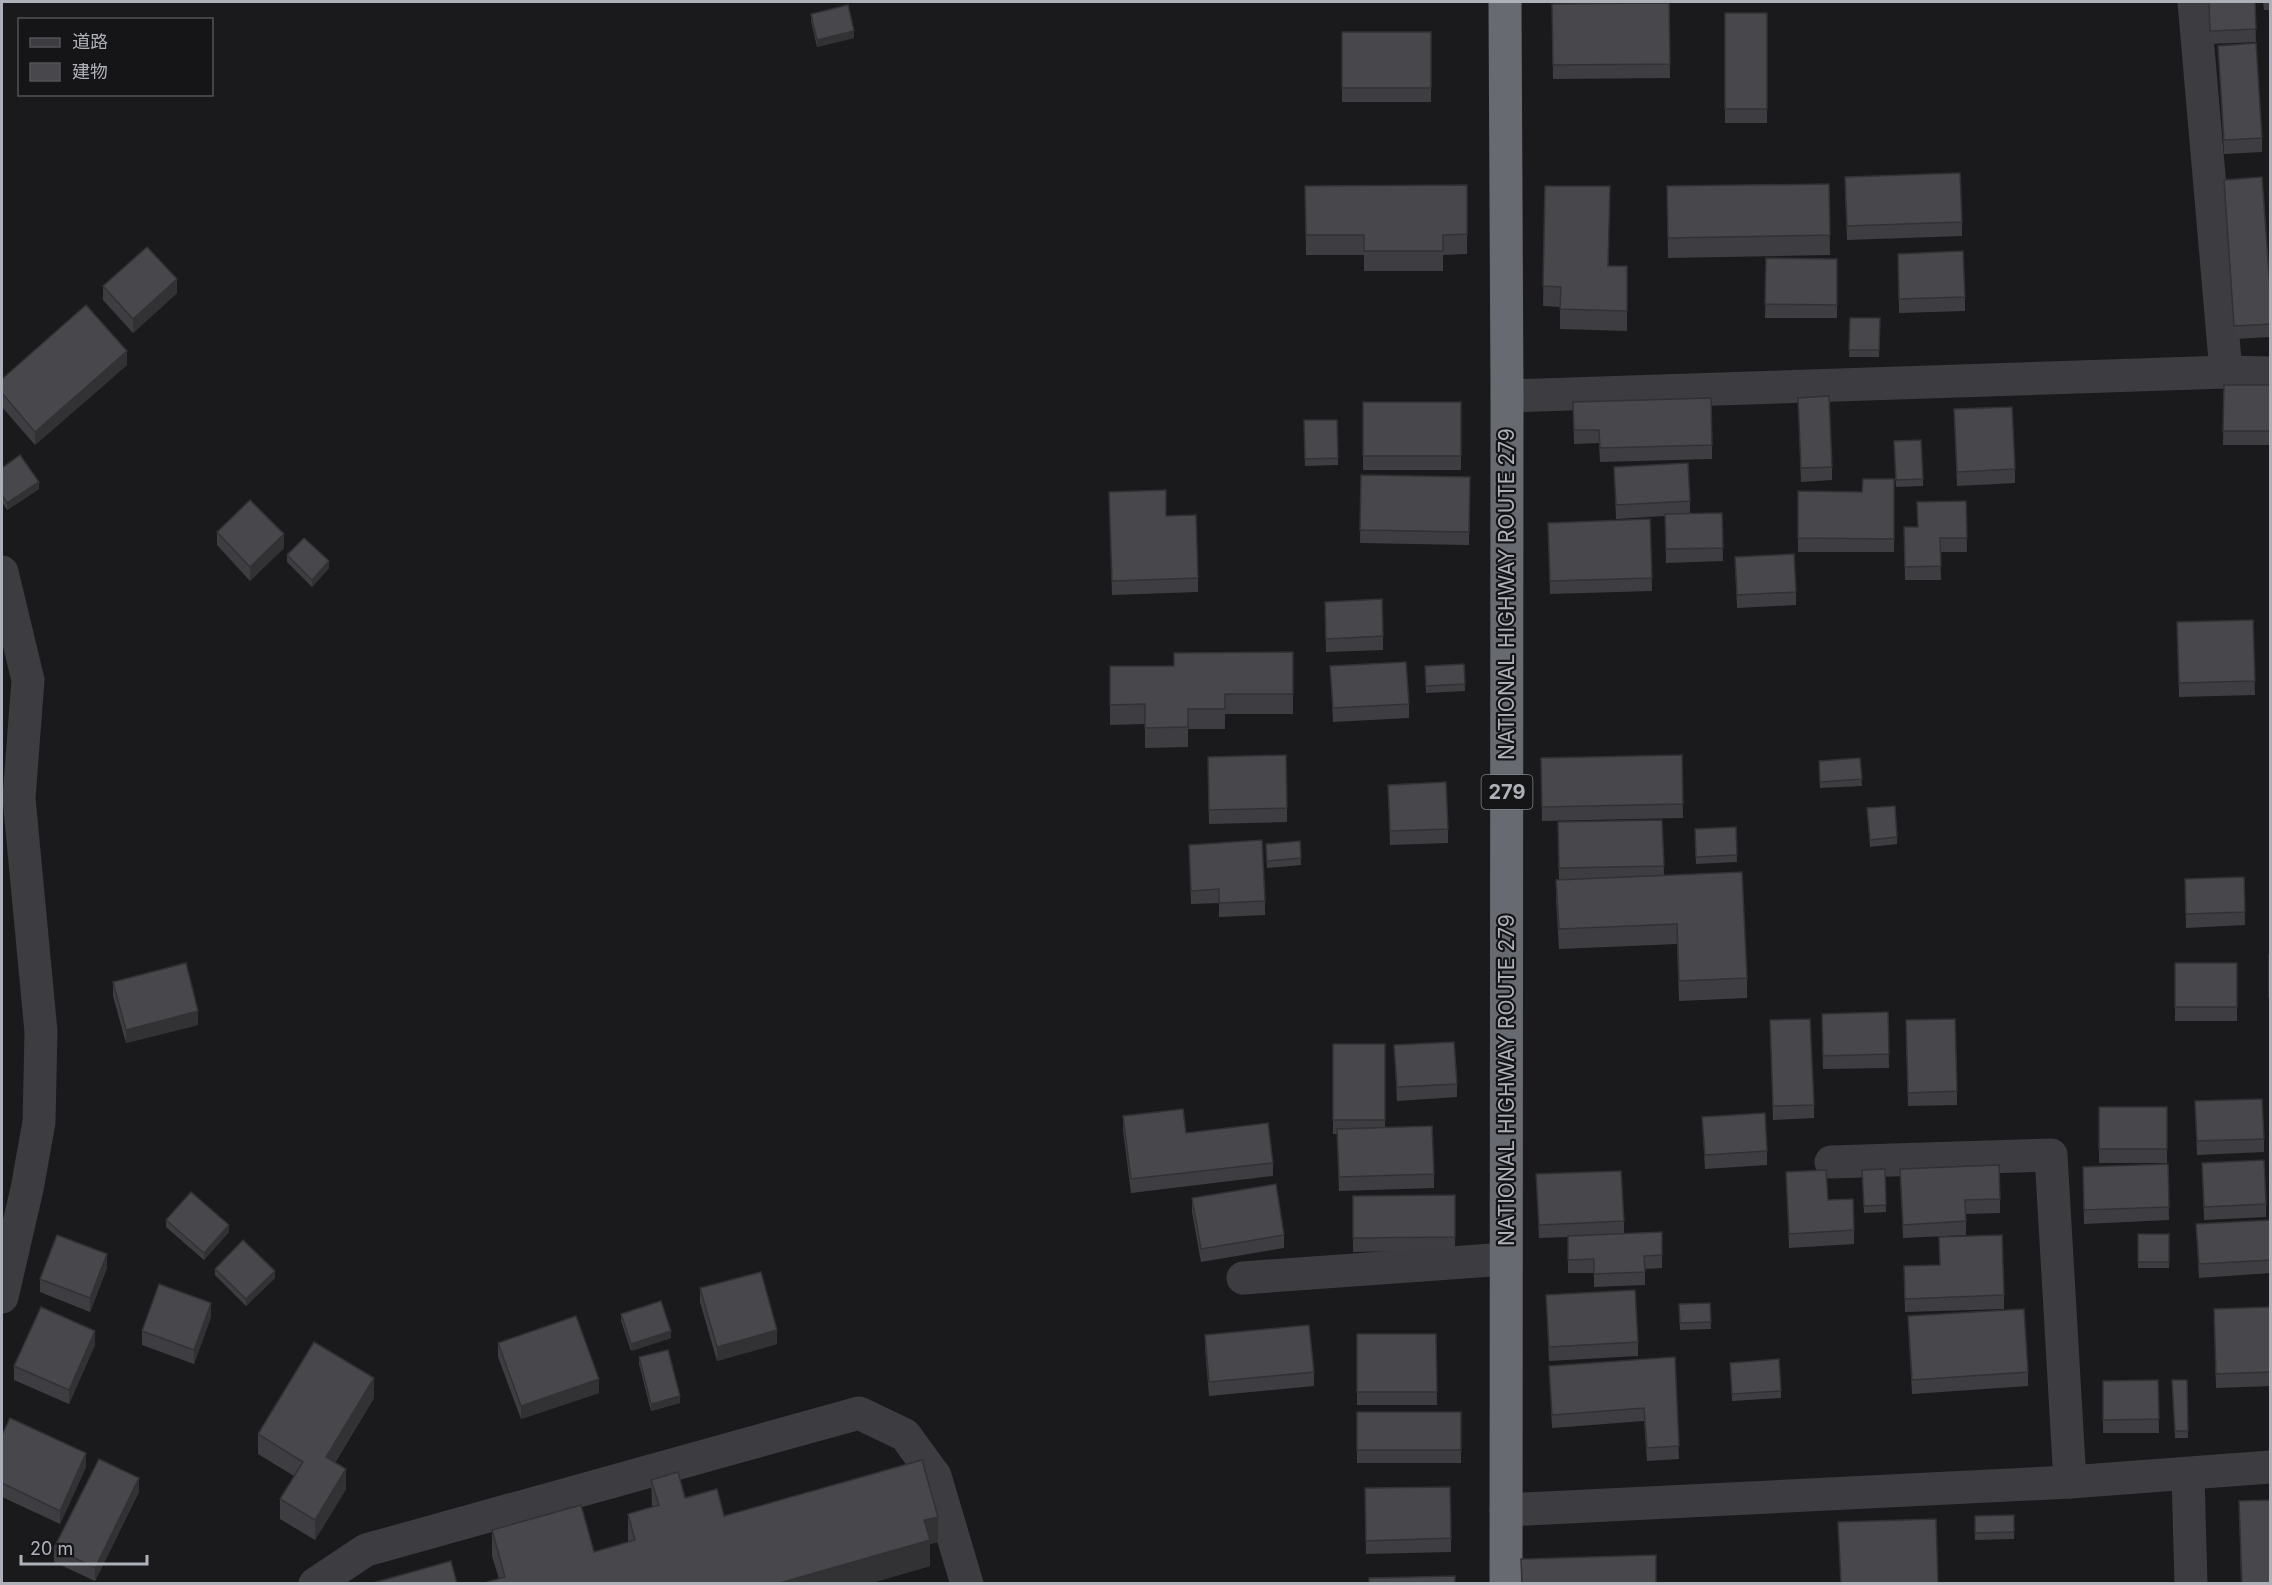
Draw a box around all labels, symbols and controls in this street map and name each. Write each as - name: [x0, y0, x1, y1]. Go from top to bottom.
- legend: [18, 18, 213, 96]
- text: 道路: [72, 31, 108, 52]
- text: 建物: [72, 61, 108, 82]
- street label: NATIONAL HIGHWAY ROUTE 279: [1494, 428, 1519, 760]
- road number: 279: [1482, 775, 1532, 809]
- street label: NATIONAL HIGHWAY ROUTE 279: [1494, 914, 1519, 1246]
- scale bar: [21, 1528, 147, 1566]
- text: 20 m: [30, 1538, 73, 1559]

